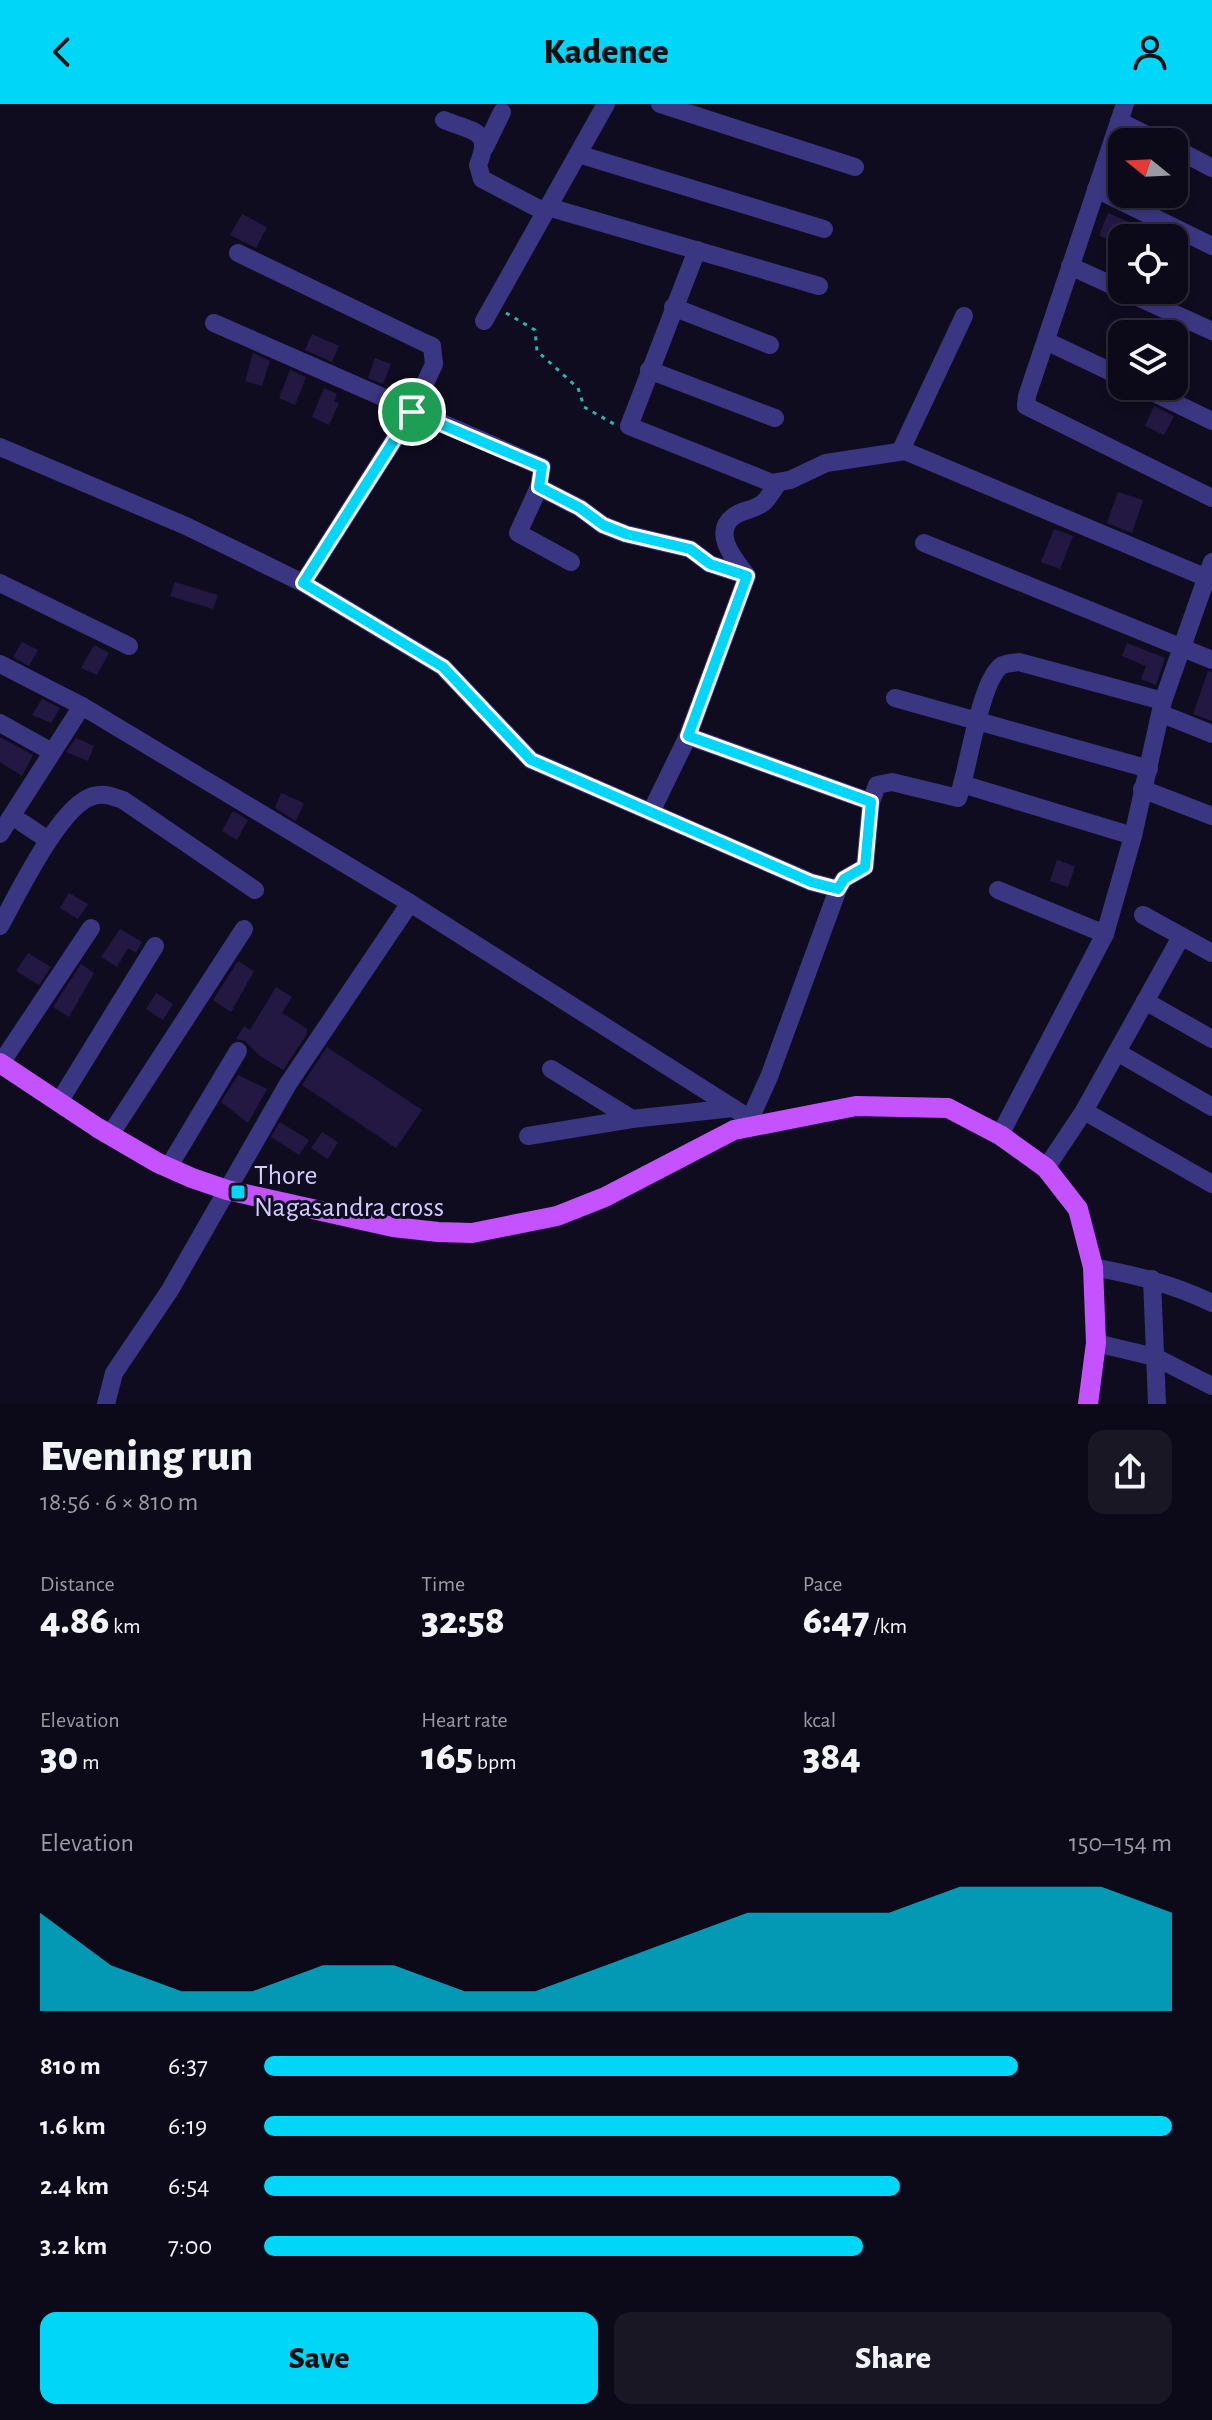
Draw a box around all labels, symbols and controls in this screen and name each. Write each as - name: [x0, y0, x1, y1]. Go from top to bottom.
- icon: back: [40, 30, 84, 74]
- icon: person: [1128, 30, 1172, 74]
- text: Kadence: [543, 34, 669, 70]
- north arrow: [1108, 128, 1188, 208]
- map controls: [1108, 128, 1188, 400]
- button: locate: [1108, 224, 1188, 304]
- button: layers: [1108, 320, 1188, 400]
- pin: [378, 378, 446, 446]
- icon: arrive: [390, 390, 434, 434]
- place label: Thore Nagasandra cross: [254, 1162, 444, 1222]
- marker: Thore Nagasandra cross: [229, 1183, 247, 1201]
- button: share: [1088, 1430, 1172, 1514]
- text: Evening run: [40, 1435, 253, 1479]
- text: 18:56 · 6 × 810 m: [40, 1489, 198, 1515]
- text: Distance: [40, 1573, 115, 1595]
- text: Time: [421, 1573, 465, 1595]
- text: Pace: [803, 1573, 842, 1595]
- text: 4.86: [40, 1601, 109, 1641]
- text: 32:58: [421, 1601, 505, 1641]
- text: 6:47: [803, 1601, 870, 1641]
- text: km: [109, 1615, 141, 1637]
- text: /km: [870, 1615, 907, 1637]
- text: Elevation: [40, 1709, 120, 1731]
- text: Heart rate: [421, 1709, 508, 1731]
- text: kcal: [803, 1709, 836, 1731]
- text: 30: [40, 1737, 78, 1777]
- text: 165: [421, 1737, 473, 1777]
- text: 384: [803, 1737, 861, 1777]
- text: m: [78, 1751, 100, 1773]
- text: bpm: [473, 1751, 517, 1773]
- text: Elevation: [40, 1830, 134, 1856]
- text: 150–154 m: [1069, 1830, 1172, 1856]
- text: 810 m: [40, 2053, 101, 2079]
- text: 6:37: [168, 2053, 208, 2079]
- text: 1.6 km: [40, 2113, 106, 2139]
- text: 6:19: [168, 2113, 207, 2139]
- text: 2.4 km: [40, 2173, 109, 2199]
- text: 6:54: [168, 2173, 210, 2199]
- text: 3.2 km: [40, 2233, 107, 2259]
- text: 7:00: [168, 2233, 212, 2259]
- button: Save: [40, 2312, 598, 2404]
- button: Share: [614, 2312, 1172, 2404]

